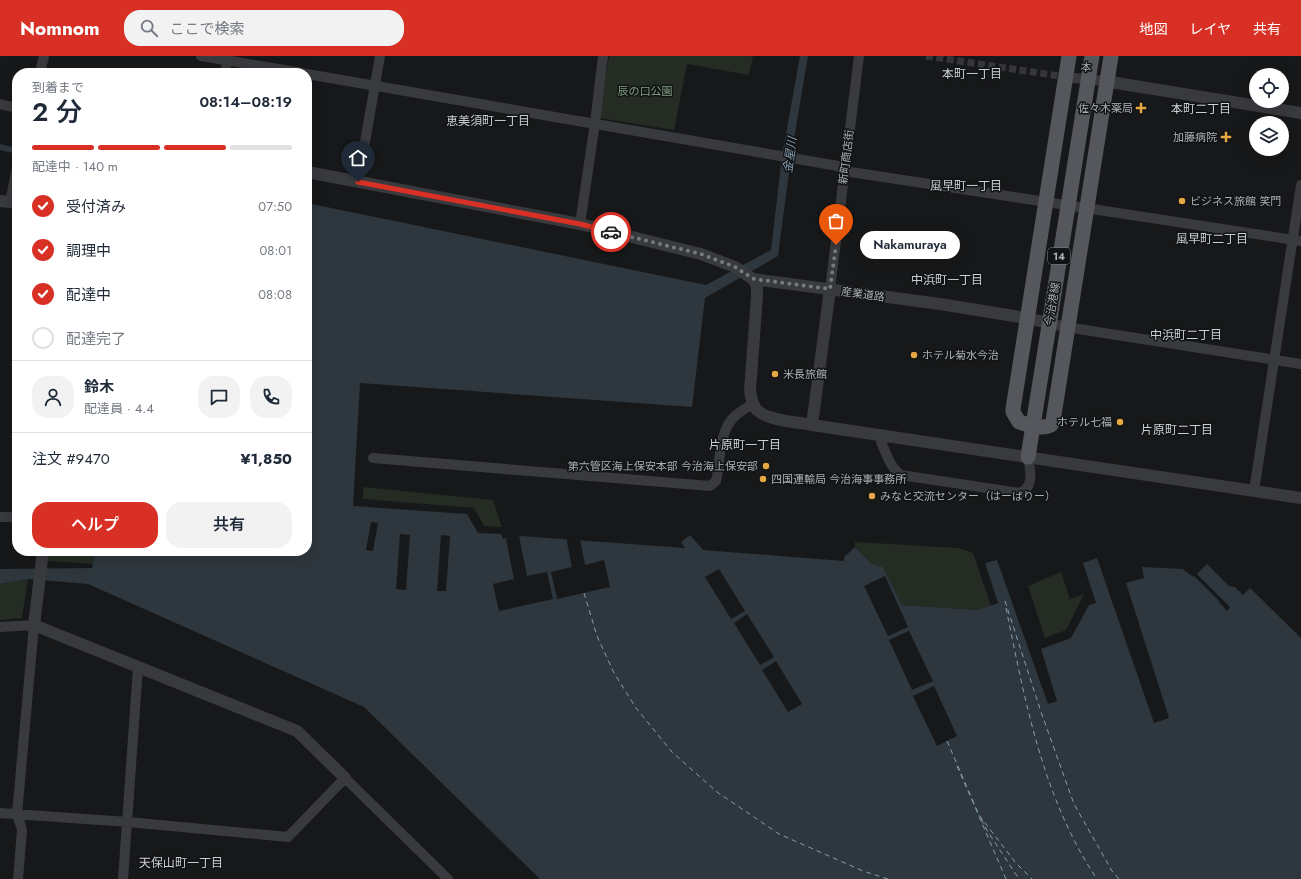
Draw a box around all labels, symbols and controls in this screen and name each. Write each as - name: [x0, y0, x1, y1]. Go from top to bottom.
- search box: [124, 10, 404, 46]
- text: Nomnom: [20, 15, 100, 42]
- icon: search: [138, 17, 160, 39]
- text: ここで検索: [170, 18, 245, 40]
- text: 地図: [1139, 19, 1167, 39]
- text: レイヤ: [1189, 19, 1231, 39]
- text: 共有: [1253, 19, 1281, 39]
- street label: 本: [1080, 59, 1092, 75]
- district label: 本町一丁目: [942, 65, 1002, 83]
- map controls: [1249, 68, 1289, 156]
- button: locate: [1249, 68, 1289, 108]
- text: 到着まで: [32, 78, 84, 97]
- park label: 辰の口公園: [618, 83, 673, 99]
- text: 08:14–08:19: [199, 91, 292, 113]
- text: 2 分: [32, 93, 82, 131]
- place label: 佐々木薬局: [1078, 100, 1133, 116]
- district label: 本町二丁目: [1171, 100, 1231, 118]
- marker: 佐々木薬局: [1136, 103, 1146, 113]
- district label: 恵美須町一丁目: [446, 112, 530, 130]
- button: layers: [1249, 116, 1289, 156]
- street label: 新町商店街: [835, 129, 857, 185]
- place label: 加藤病院: [1173, 129, 1217, 145]
- marker: 加藤病院: [1220, 131, 1232, 143]
- water label: 金星川: [779, 134, 802, 174]
- pin: [341, 141, 375, 182]
- icon: home: [347, 147, 369, 169]
- text: 配達中 · 140 m: [32, 157, 118, 176]
- district label: 風早町一丁目: [930, 177, 1002, 195]
- place label: ビジネス旅館 笑門: [1190, 193, 1281, 209]
- icon: check: [32, 195, 54, 217]
- text: 受付済み: [66, 196, 126, 218]
- marker: ビジネス旅館 笑門: [1177, 196, 1187, 206]
- text: 07:50: [258, 197, 292, 216]
- pin: [819, 204, 853, 245]
- icon: bag: [825, 210, 847, 232]
- courier: [591, 212, 631, 252]
- icon: car: [600, 221, 622, 243]
- district label: 風早町二丁目: [1176, 230, 1248, 248]
- callout: Nakamuraya: [860, 231, 960, 259]
- text: Nakamuraya: [873, 235, 947, 254]
- icon: check: [32, 239, 54, 261]
- text: 調理中: [66, 240, 111, 262]
- text: 08:01: [260, 241, 292, 260]
- road number: 14: [1048, 248, 1070, 264]
- district label: 中浜町一丁目: [911, 271, 983, 289]
- street label: 今治港線: [1041, 281, 1063, 327]
- icon: check: [32, 283, 54, 305]
- street label: 産業道路: [840, 283, 886, 305]
- text: 配達中: [66, 284, 111, 306]
- text: 08:08: [258, 285, 292, 304]
- district label: 中浜町二丁目: [1150, 326, 1222, 344]
- text: 配達完了: [66, 328, 126, 350]
- place label: ホテル菊水今治: [922, 347, 999, 363]
- marker: ホテル菊水今治: [909, 350, 919, 360]
- place label: 米長旅館: [783, 366, 827, 382]
- marker: 米長旅館: [770, 369, 780, 379]
- button: person: [32, 376, 74, 418]
- text: 鈴木: [84, 376, 114, 398]
- button: chat: [198, 376, 240, 418]
- button: phone: [250, 376, 292, 418]
- text: 配達員 · 4.4: [84, 399, 154, 418]
- place label: ホテル七福: [1057, 414, 1112, 430]
- marker: ホテル七福: [1115, 417, 1125, 427]
- district label: 片原町二丁目: [1141, 421, 1213, 439]
- district label: 片原町一丁目: [709, 436, 781, 454]
- text: 注文 #9470: [32, 448, 110, 470]
- text: ¥1,850: [240, 448, 292, 470]
- place label: 第六管区海上保安本部 今治海上保安部: [568, 458, 758, 474]
- marker: 第六管区海上保安本部 今治海上保安部: [761, 461, 771, 471]
- place label: 四国運輸局 今治海事事務所: [771, 471, 907, 487]
- marker: 四国運輸局 今治海事事務所: [758, 474, 768, 484]
- place label: みなと交流センター（はーばりー）: [880, 488, 1056, 504]
- marker: みなと交流センター（はーばりー）: [867, 491, 877, 501]
- button: ヘルプ: [32, 502, 158, 548]
- button: 共有: [166, 502, 292, 548]
- district label: 天保山町一丁目: [139, 854, 223, 872]

